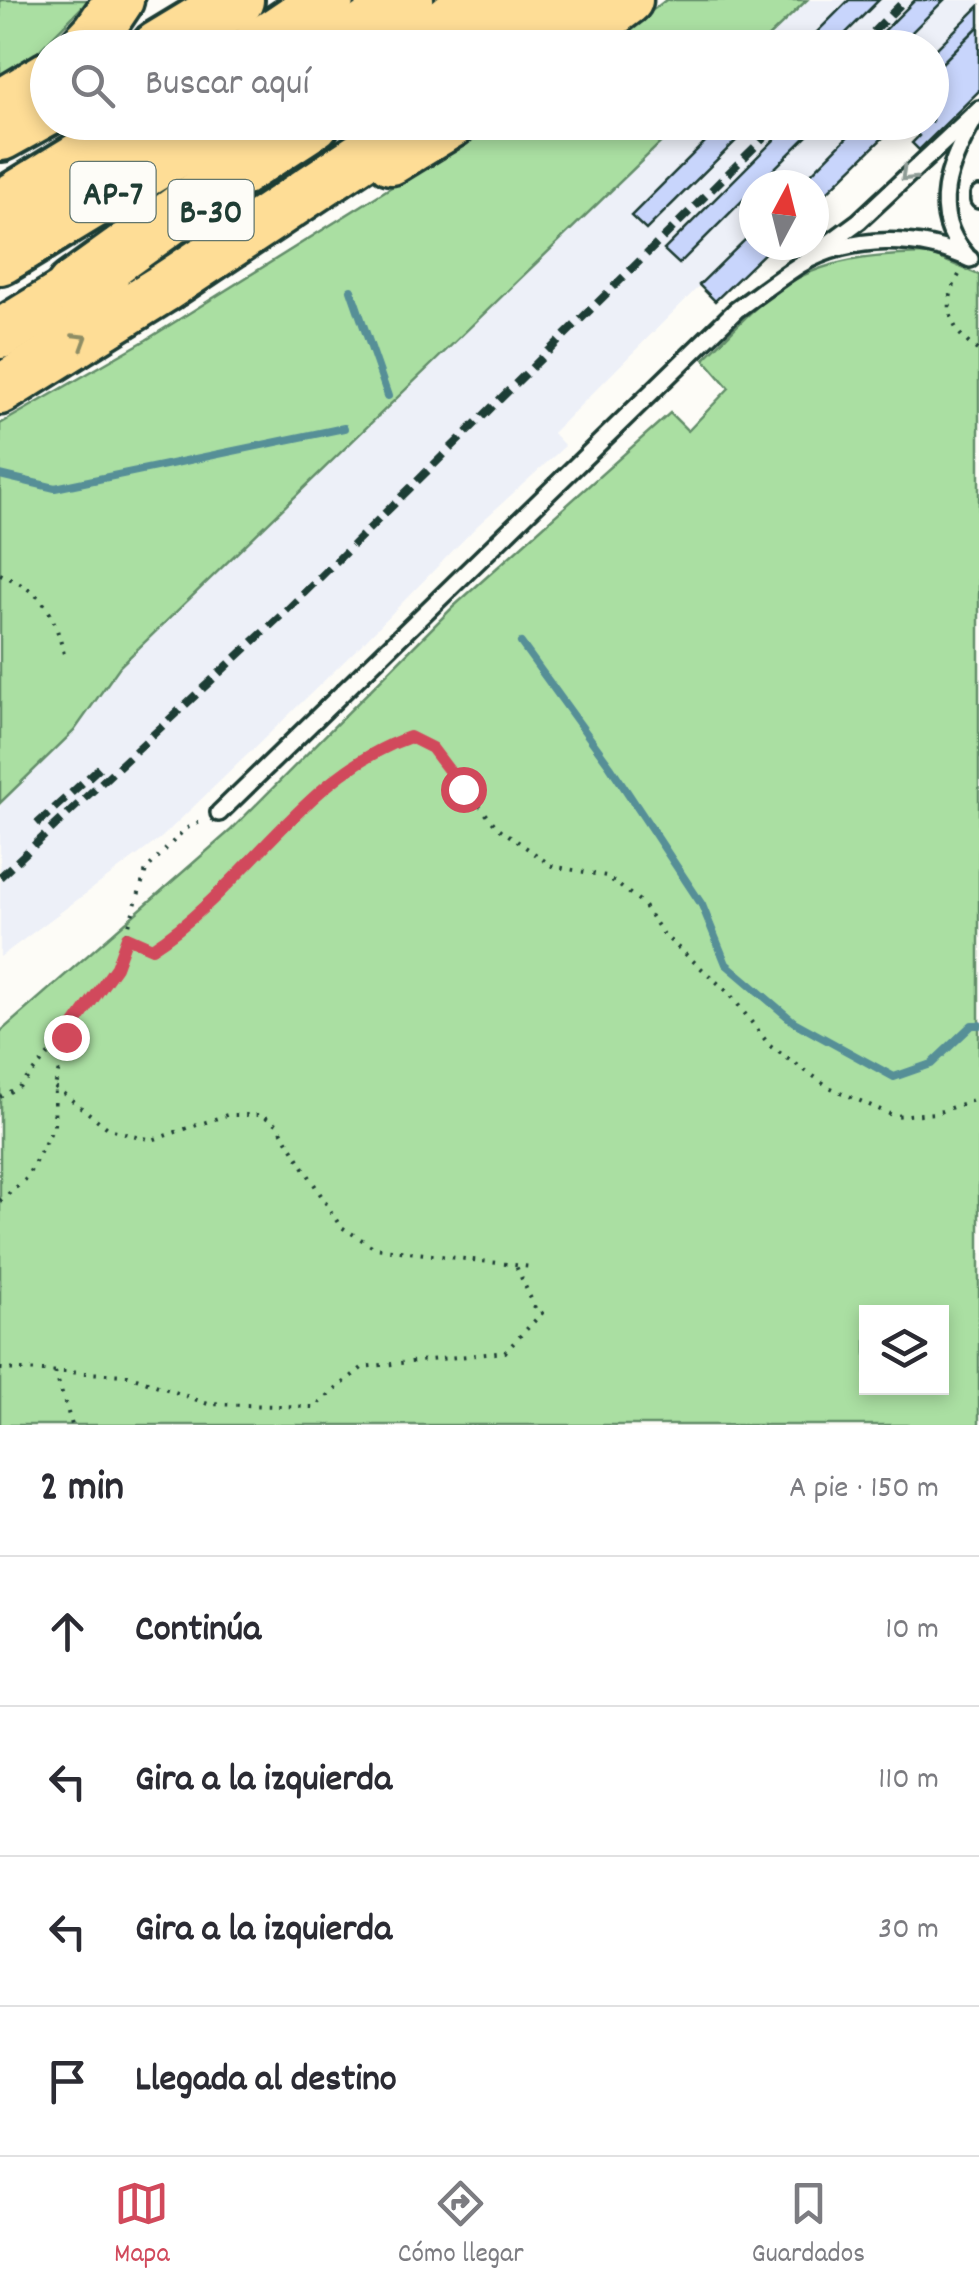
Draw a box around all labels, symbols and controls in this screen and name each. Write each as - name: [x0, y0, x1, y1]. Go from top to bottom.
- search box: [30, 30, 949, 140]
- icon: search: [65, 58, 120, 113]
- text: Buscar aquí: [145, 58, 309, 113]
- road number: AP-7: [70, 162, 156, 222]
- one-way arrow: [900, 163, 918, 181]
- north arrow: [739, 170, 829, 260]
- road number: B-30: [168, 180, 254, 240]
- one-way arrow: [70, 333, 88, 352]
- route start: [441, 767, 487, 813]
- route end: [44, 1015, 90, 1061]
- map controls: [859, 1305, 949, 1395]
- button: layers: [859, 1305, 949, 1395]
- text: 2 min: [40, 1460, 124, 1520]
- text: A pie · 150 m: [789, 1467, 939, 1513]
- icon: ahead: [40, 1604, 95, 1659]
- text: Continúa: [135, 1604, 261, 1659]
- text: 10 m: [885, 1608, 939, 1654]
- icon: left: [40, 1754, 95, 1809]
- text: Gira a la izquierda: [135, 1754, 392, 1809]
- text: 110 m: [878, 1758, 939, 1804]
- icon: left: [40, 1904, 95, 1959]
- text: Gira a la izquierda: [135, 1904, 392, 1959]
- text: 30 m: [878, 1908, 939, 1954]
- icon: arrive: [40, 2054, 95, 2109]
- text: Llegada al destino: [135, 2054, 397, 2109]
- tab: Mapa: [114, 2176, 170, 2276]
- tab: Cómo llegar: [398, 2176, 524, 2276]
- tab: Guardados: [752, 2176, 865, 2276]

